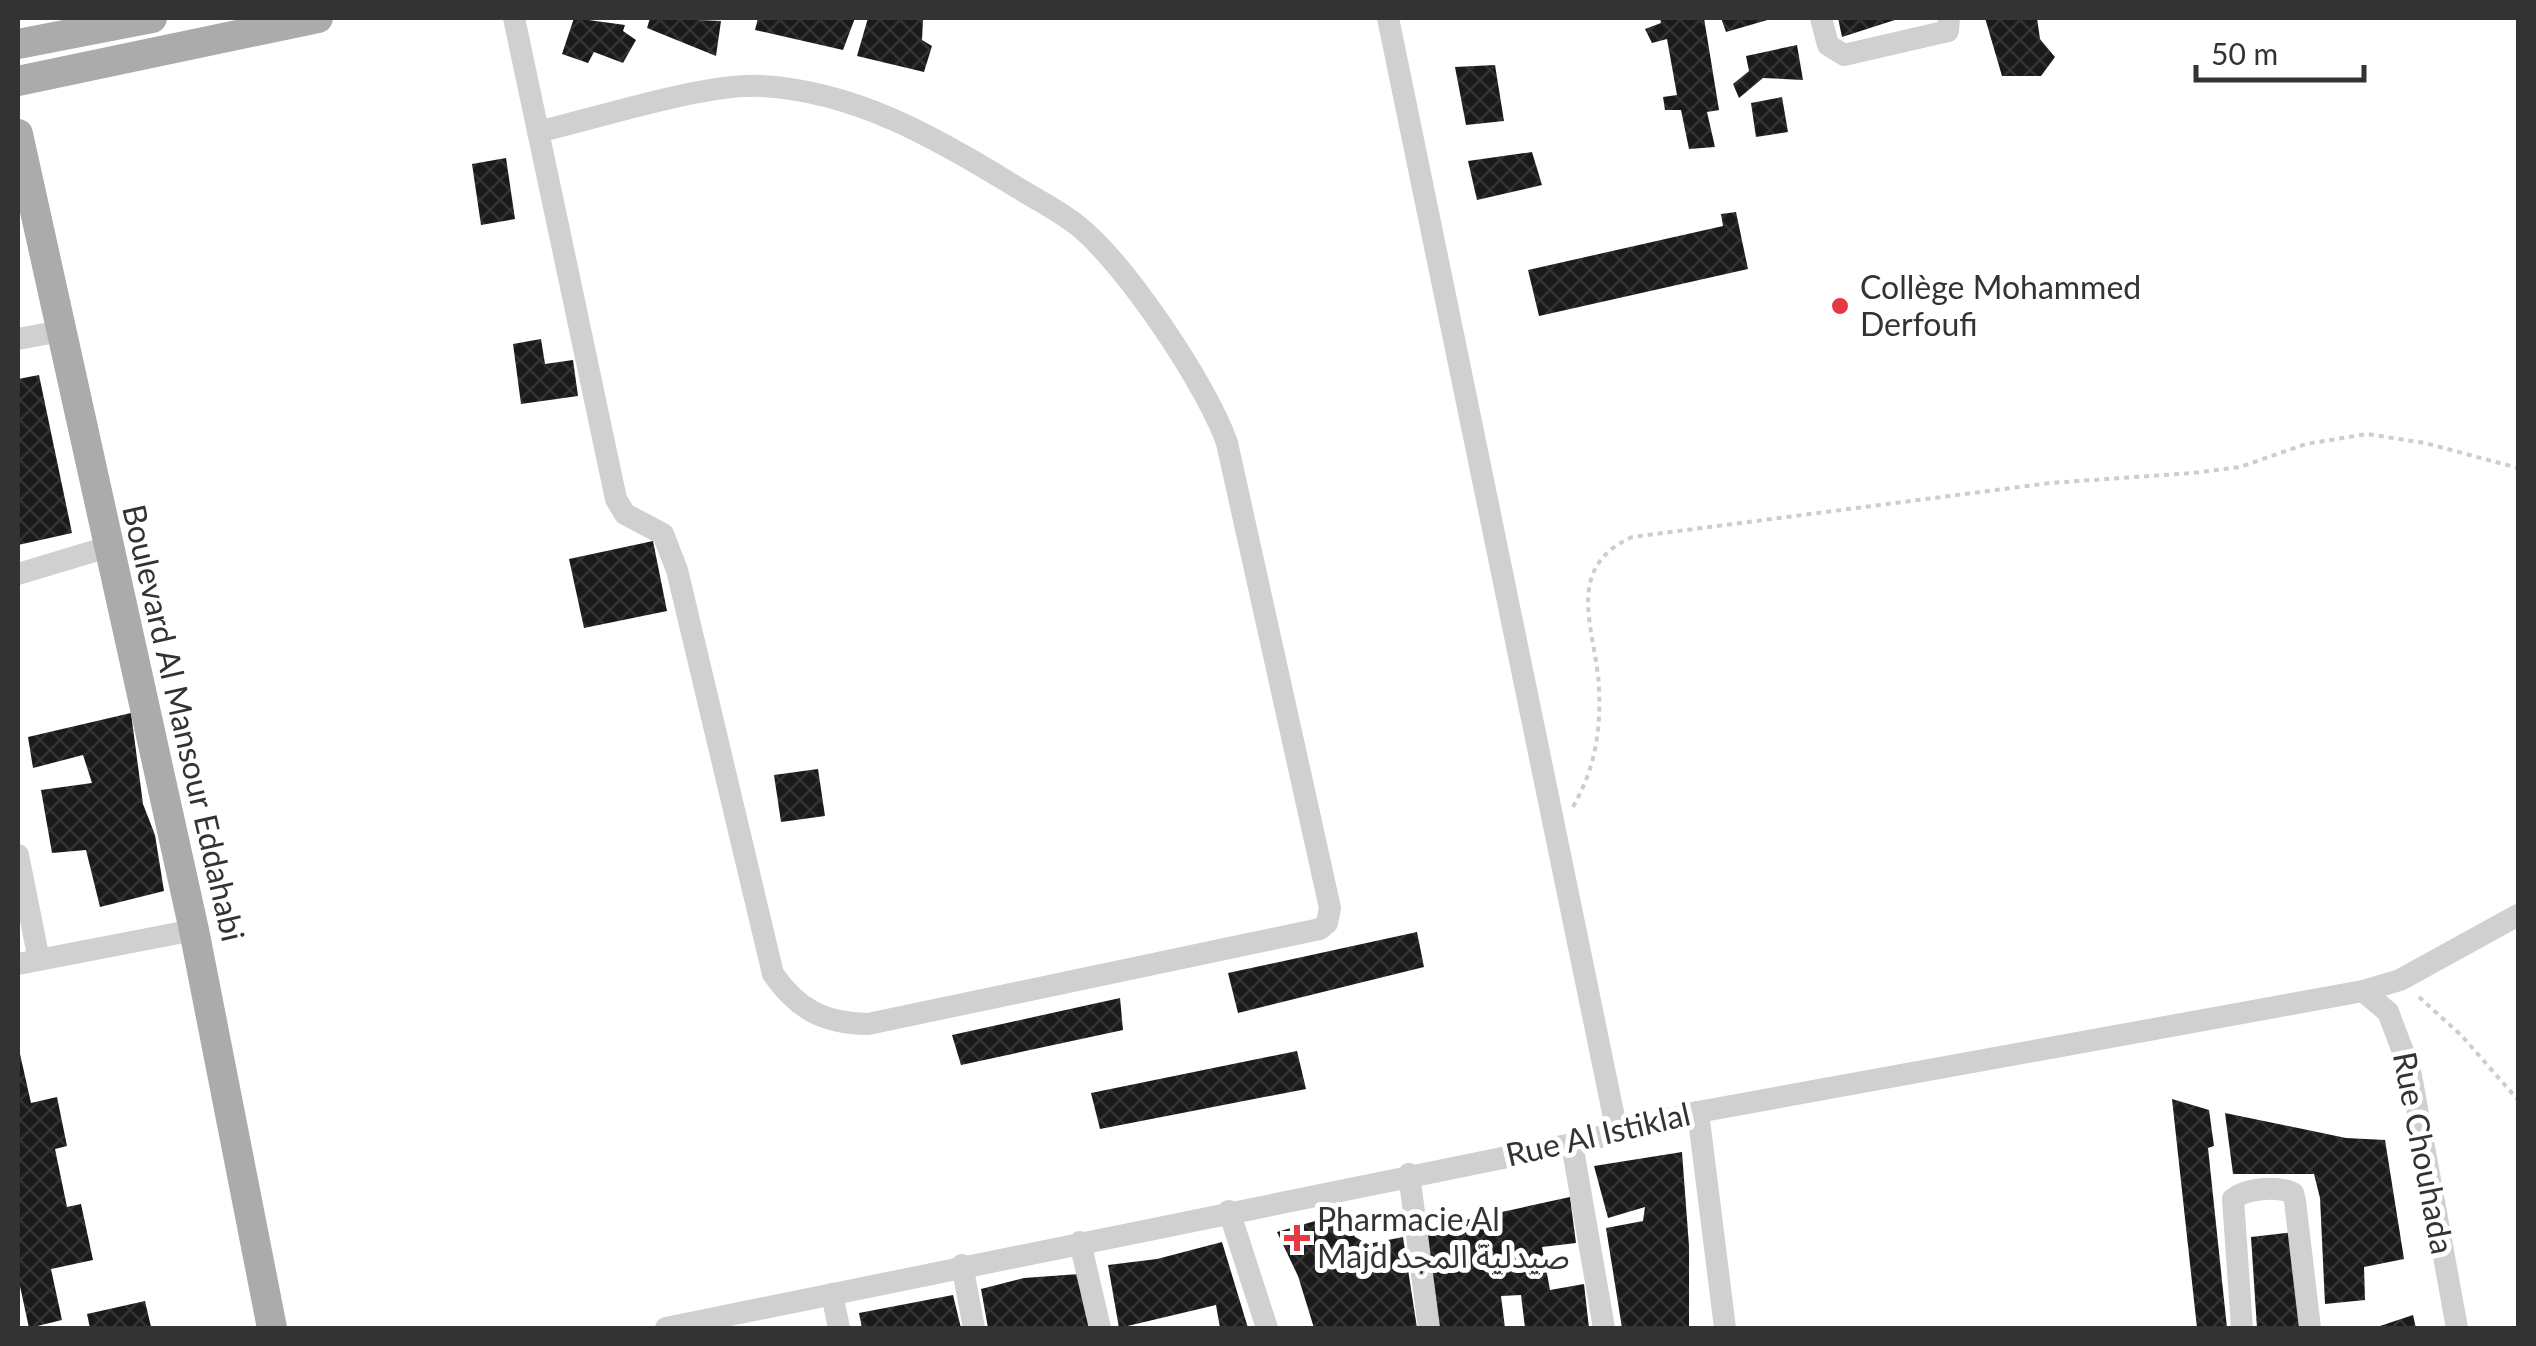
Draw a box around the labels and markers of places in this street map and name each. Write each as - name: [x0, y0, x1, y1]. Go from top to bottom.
- place label: Collège Mohammed Derfoufi: [1860, 267, 2141, 343]
- marker: Collège Mohammed Derfoufi: [1829, 295, 1851, 317]
- place label: Pharmacie Al Majd صيدلية المجد: [1317, 1199, 1570, 1275]
- marker: Pharmacie Al Majd صيدلية المجد: [1286, 1227, 1308, 1249]

